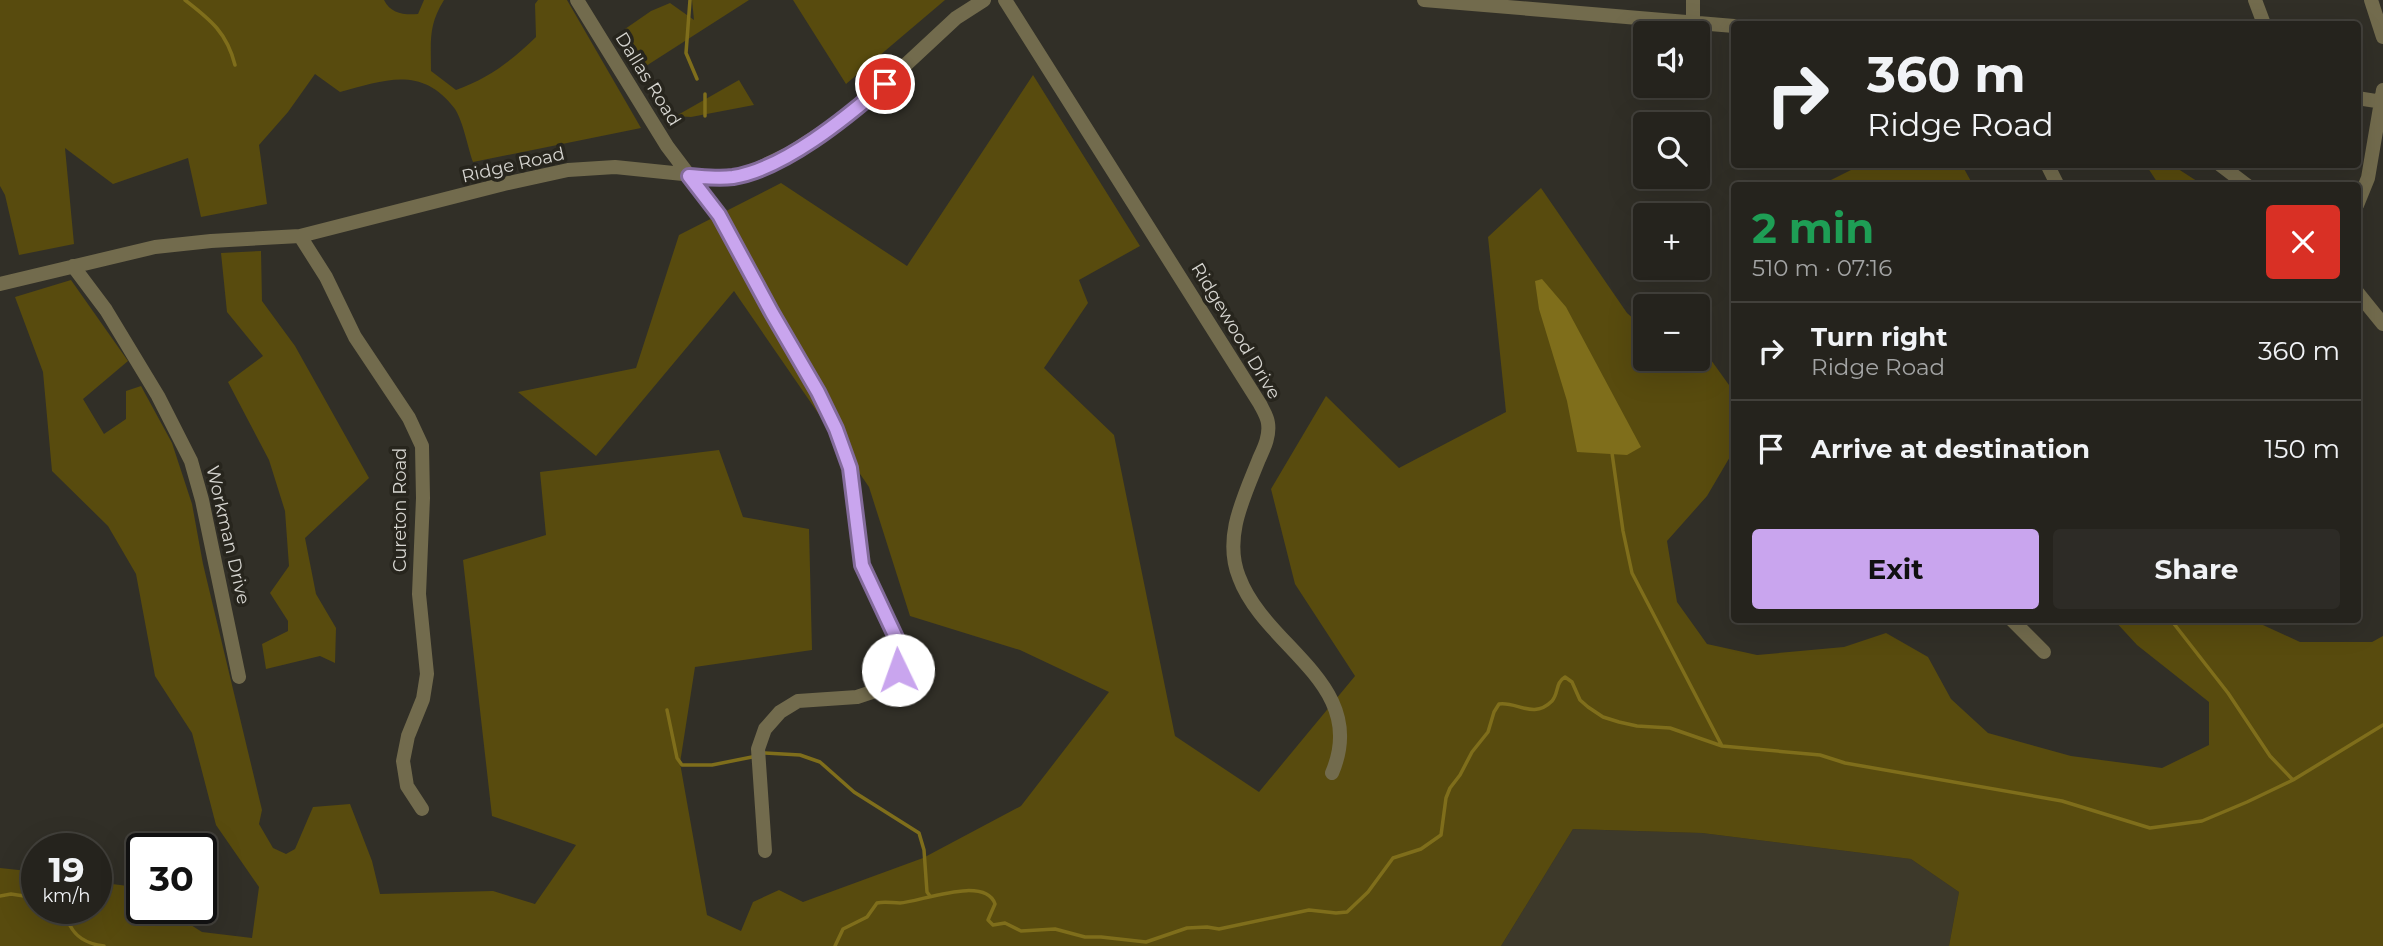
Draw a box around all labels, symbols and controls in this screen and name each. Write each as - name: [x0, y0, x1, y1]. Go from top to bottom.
- map controls: [1633, 21, 1710, 371]
- button: sound: [1633, 21, 1710, 98]
- street label: Dallas Road: [610, 28, 686, 130]
- text: 360 m: [1867, 45, 2026, 104]
- icon: right: [1752, 49, 1843, 140]
- pin: [855, 54, 915, 114]
- icon: arrive: [866, 65, 904, 103]
- text: Ridge Road: [1867, 105, 2054, 144]
- button: search: [1633, 112, 1710, 189]
- street label: Ridge Road: [459, 142, 567, 188]
- text: 2 min: [1752, 202, 1874, 254]
- button: +: [1633, 203, 1710, 280]
- button: close: [2266, 205, 2340, 279]
- text: 510 m · 07:16: [1752, 254, 1892, 282]
- street label: Ridgewood Drive: [1187, 259, 1285, 403]
- button: −: [1633, 294, 1710, 371]
- text: Turn right: [1811, 321, 1947, 353]
- icon: right: [1752, 332, 1790, 370]
- text: 360 m: [2258, 335, 2340, 367]
- text: Ridge Road: [1811, 353, 1945, 381]
- icon: arrive: [1752, 430, 1790, 468]
- text: Arrive at destination: [1811, 433, 2090, 465]
- text: 150 m: [2264, 433, 2340, 465]
- street label: Cureton Road: [389, 448, 411, 572]
- street label: Workman Drive: [201, 463, 255, 607]
- button: Exit: [1752, 529, 2039, 609]
- button: Share: [2053, 529, 2340, 609]
- position arrow: [861, 633, 935, 707]
- speed limit sign: 30: [126, 833, 217, 924]
- text: 19: [48, 848, 85, 891]
- text: km/h: [42, 885, 91, 907]

